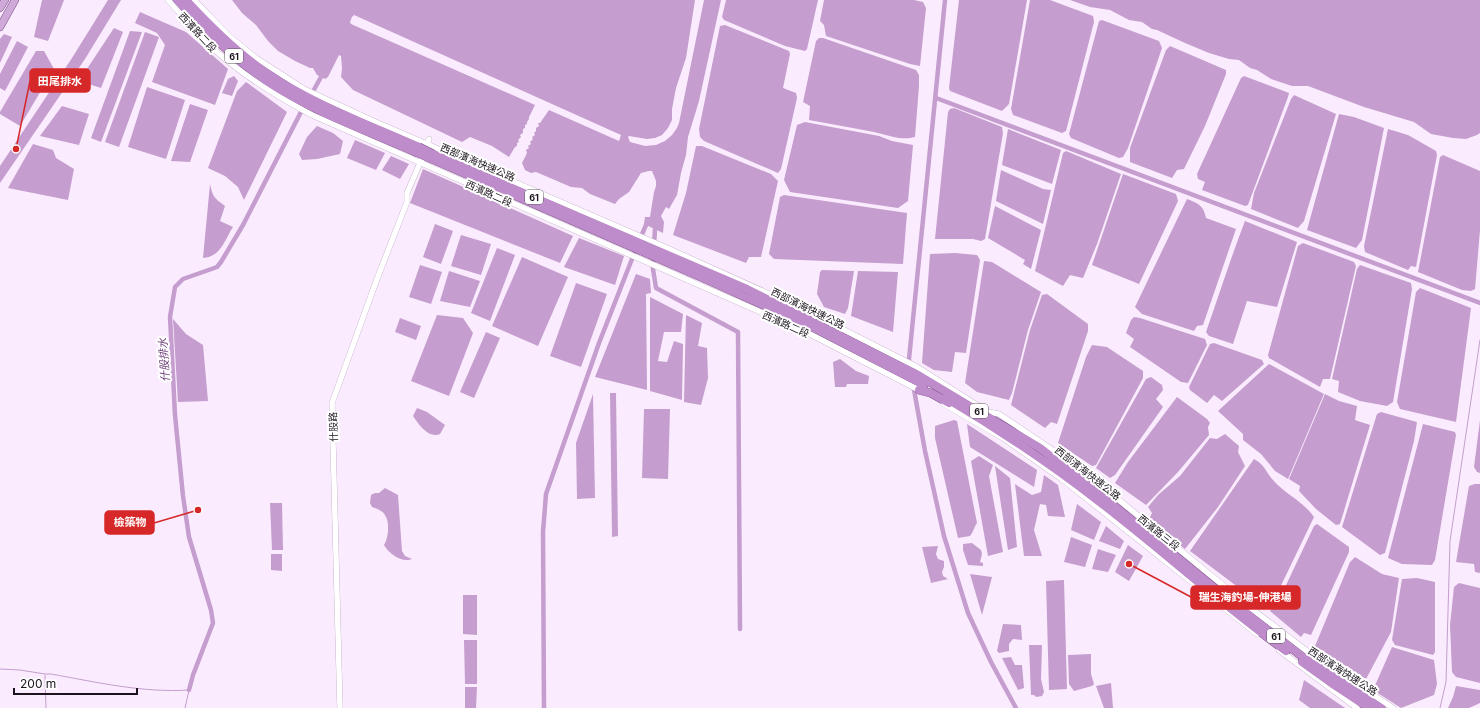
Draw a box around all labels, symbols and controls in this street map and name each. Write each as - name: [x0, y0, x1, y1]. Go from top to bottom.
- street label: 西濱路二段: [177, 10, 219, 54]
- road number: 61: [225, 49, 243, 63]
- callout: 田尾排水: [30, 69, 90, 92]
- text: 田尾排水: [38, 74, 82, 88]
- street label: 西部濱海快速公路: [439, 141, 517, 183]
- street label: 西濱路二段: [464, 177, 514, 209]
- road number: 61: [525, 190, 543, 204]
- street label: 西部濱海快速公路: [769, 285, 847, 331]
- street label: 西濱路二段: [761, 308, 811, 340]
- water label: 什股排水: [155, 337, 173, 382]
- road number: 61: [970, 404, 988, 418]
- street label: 什股路: [326, 412, 340, 442]
- street label: 西部濱海快速公路: [1053, 444, 1123, 502]
- callout: 檢築物: [105, 511, 154, 534]
- street label: 西濱路三段: [1136, 512, 1182, 552]
- text: 檢築物: [114, 515, 147, 529]
- callout: 瑞生海釣場-伸港場: [1191, 586, 1300, 609]
- text: 瑞生海釣場-伸港場: [1198, 590, 1292, 604]
- road number: 61: [1267, 629, 1285, 643]
- street label: 西部濱海快速公路: [1306, 644, 1380, 698]
- scale bar: [14, 670, 137, 696]
- text: 200 m: [20, 676, 56, 691]

